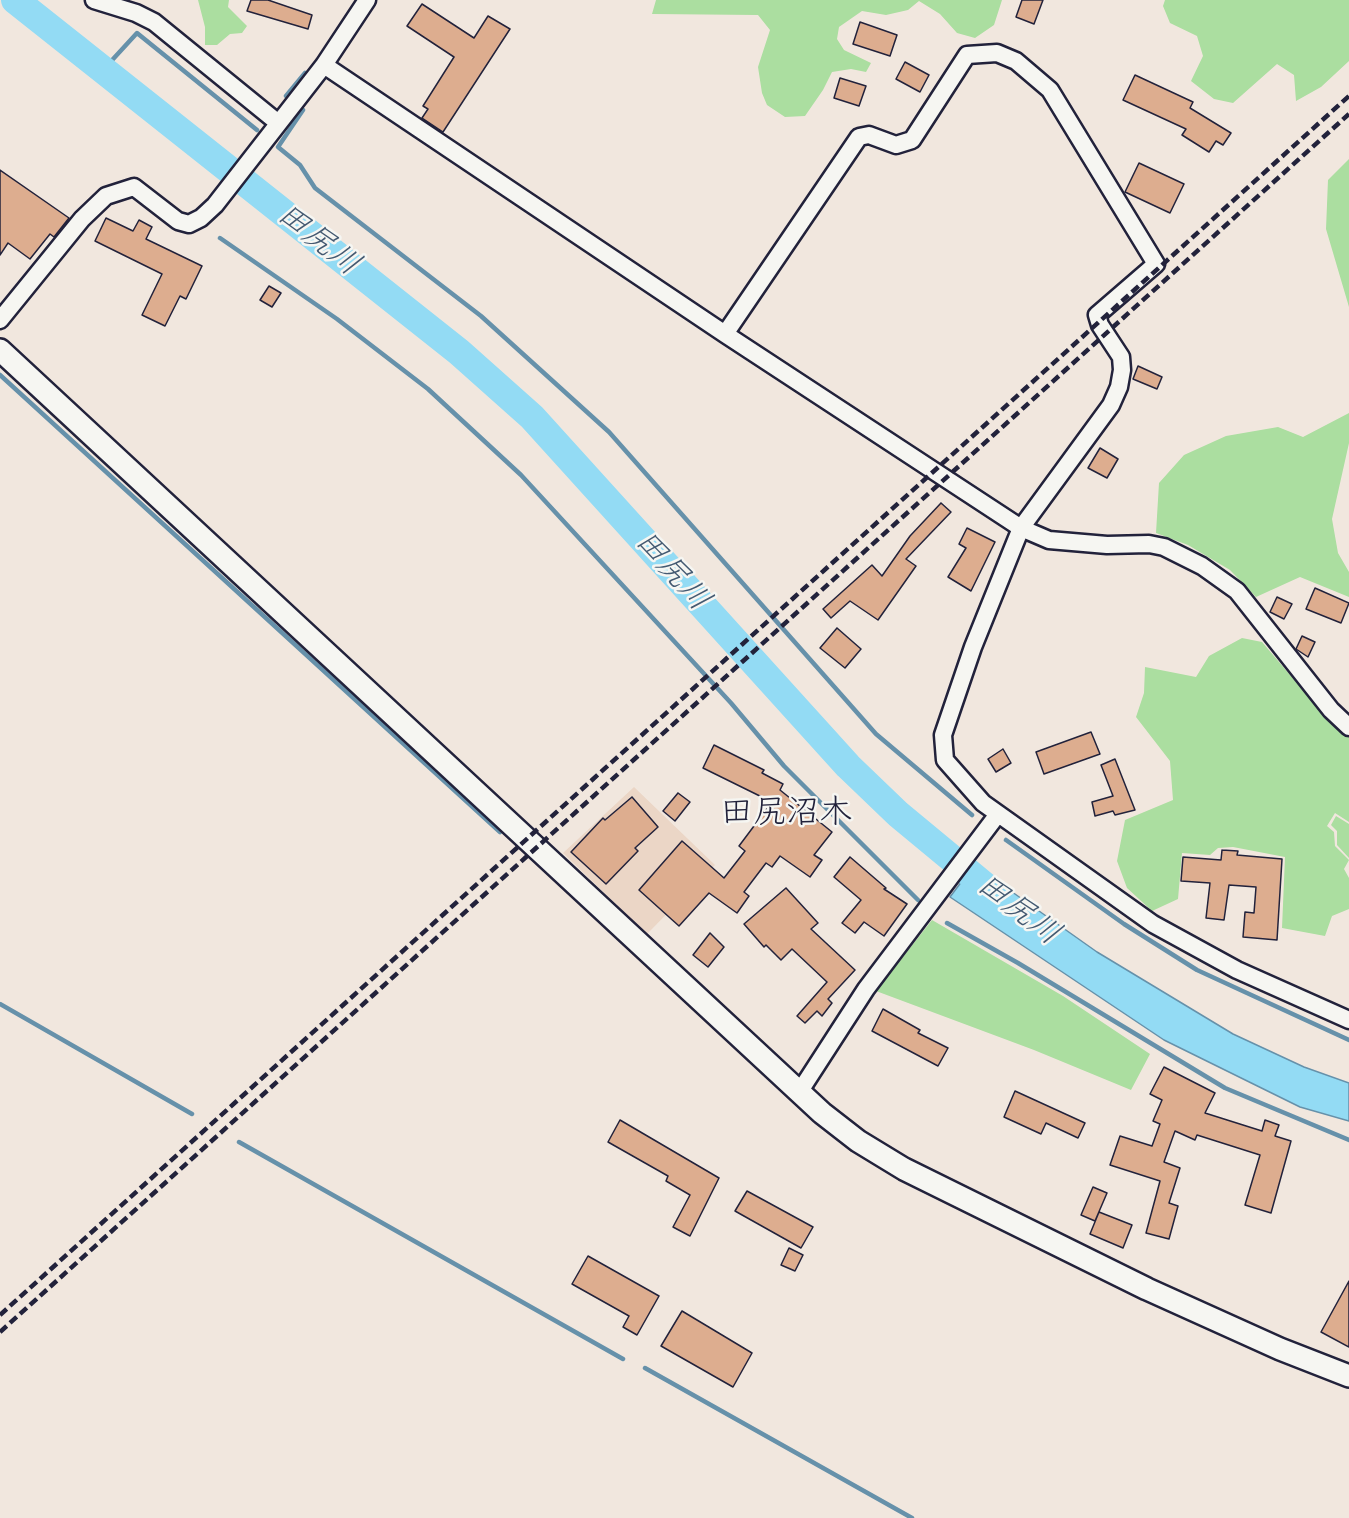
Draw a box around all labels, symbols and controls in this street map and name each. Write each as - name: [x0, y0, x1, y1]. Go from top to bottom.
- water label: 田尻川: [268, 195, 368, 285]
- water label: 田尻川: [626, 522, 718, 620]
- district label: 田尻沼木: [720, 793, 852, 833]
- water label: 田尻川: [968, 866, 1068, 954]

